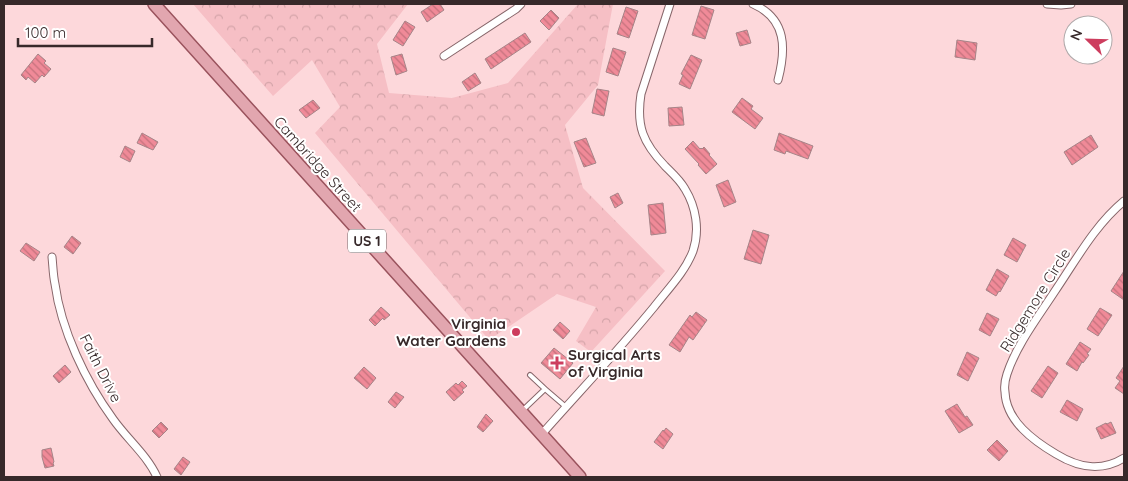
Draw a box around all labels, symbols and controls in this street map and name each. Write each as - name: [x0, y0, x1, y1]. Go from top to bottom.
- scale bar: [18, 15, 151, 47]
- north arrow: [1063, 15, 1113, 65]
- text: 100 m: [25, 23, 66, 42]
- text: N: [1066, 27, 1086, 43]
- street label: Cambridge Street: [270, 112, 366, 216]
- road number: US 1: [348, 230, 386, 252]
- street label: Ridgemore Circle: [996, 245, 1074, 355]
- place label: Virginia Water Gardens: [396, 314, 506, 350]
- marker: Virginia Water Gardens: [510, 326, 522, 338]
- street label: Faith Drive: [76, 331, 126, 405]
- place label: Surgical Arts of Virginia: [568, 345, 660, 381]
- marker: Surgical Arts of Virginia: [550, 356, 564, 370]

